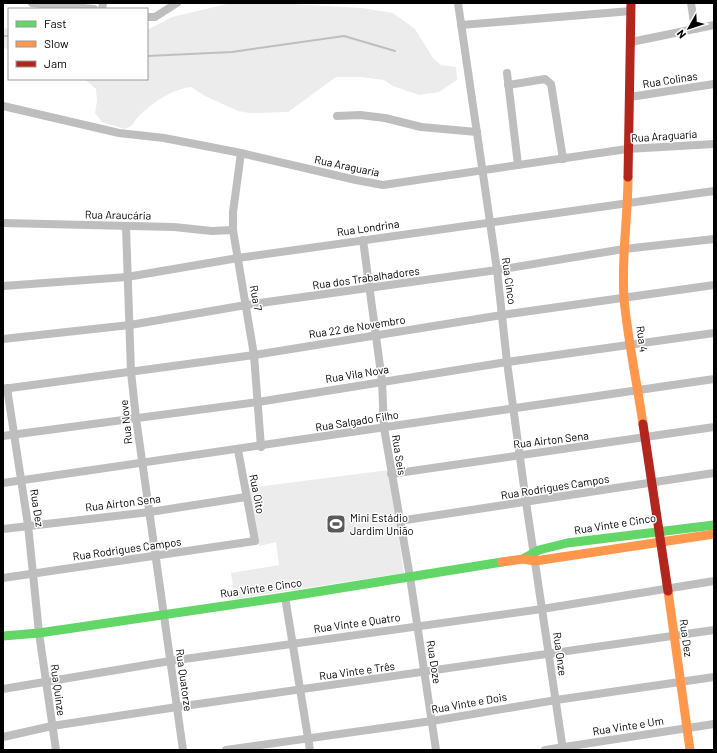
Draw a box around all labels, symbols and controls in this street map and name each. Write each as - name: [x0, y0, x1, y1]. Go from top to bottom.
- legend: [8, 8, 148, 80]
- north arrow: [669, 8, 709, 48]
- text: Fast: [44, 16, 67, 30]
- text: N: [673, 28, 688, 42]
- text: Slow: [44, 36, 69, 50]
- text: Jam: [44, 56, 67, 70]
- street label: Rua Colinas: [642, 69, 698, 90]
- street label: Rua Araguaría: [631, 127, 697, 144]
- street label: Rua Araguaría: [313, 152, 381, 179]
- street label: Rua Araucária: [85, 207, 151, 222]
- street label: Rua Londrina: [336, 217, 400, 238]
- street label: Rua Cinco: [500, 257, 519, 305]
- street label: Rua dos Trabalhadores: [312, 264, 420, 291]
- street label: Rua 7: [248, 284, 265, 312]
- street label: Rua 22 de Novembro: [308, 312, 406, 341]
- street label: Rua 4: [634, 325, 651, 353]
- street label: Rua Vila Nova: [324, 362, 390, 385]
- street label: Rua Nove: [117, 399, 134, 445]
- street label: Rua Salgado Filho: [314, 408, 399, 434]
- street label: Rua Airton Sena: [512, 428, 589, 451]
- street label: Rua Seis: [390, 434, 409, 476]
- street label: Rua Rodrigues Campos: [500, 472, 610, 501]
- street label: Rua Oito: [247, 473, 268, 515]
- street label: Rua Dez: [28, 488, 47, 528]
- street label: Rua Airton Sena: [84, 491, 161, 514]
- place label: Mini Estádio Jardim União: [350, 511, 413, 537]
- street label: Rua Vinte e Cinco: [573, 511, 657, 536]
- sports icon: Mini Estádio Jardim União: [325, 513, 347, 535]
- street label: Rua Rodrigues Campos: [72, 534, 182, 563]
- street label: Rua Vinte e Cinco: [219, 575, 303, 600]
- street label: Rua Vinte e Quatro: [313, 610, 401, 635]
- street label: Rua Dez: [677, 618, 696, 658]
- street label: Rua Onze: [551, 631, 570, 677]
- street label: Rua Doze: [425, 639, 444, 685]
- street label: Rua Quatorze: [174, 648, 195, 712]
- street label: Rua Vinte e Três: [318, 659, 396, 682]
- street label: Rua Quinze: [48, 663, 69, 717]
- street label: Rua Vinte e Dois: [430, 689, 508, 716]
- street label: Rua Vinte e Um: [591, 713, 664, 738]

